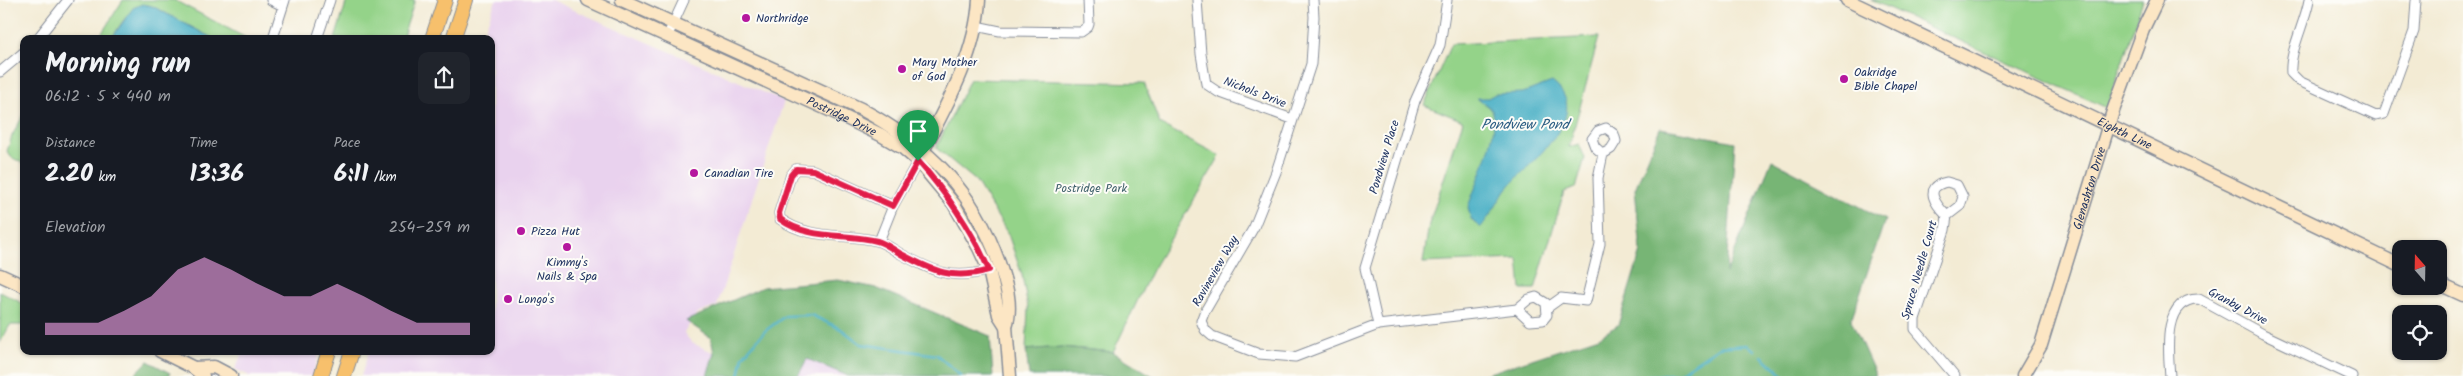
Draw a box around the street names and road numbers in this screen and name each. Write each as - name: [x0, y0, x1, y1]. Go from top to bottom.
- street label: Nichols Drive: [1221, 72, 1290, 113]
- street label: Postridge Drive: [803, 92, 880, 142]
- street label: Eighth Line: [2094, 112, 2156, 155]
- street label: Pondview Place: [1364, 117, 1405, 196]
- street label: Glenashton Drive: [2068, 144, 2112, 232]
- street label: Spruce Needle Court: [1896, 218, 1943, 322]
- street label: Ravineview Way: [1187, 232, 1244, 310]
- street label: Granby Drive: [2205, 283, 2271, 330]

